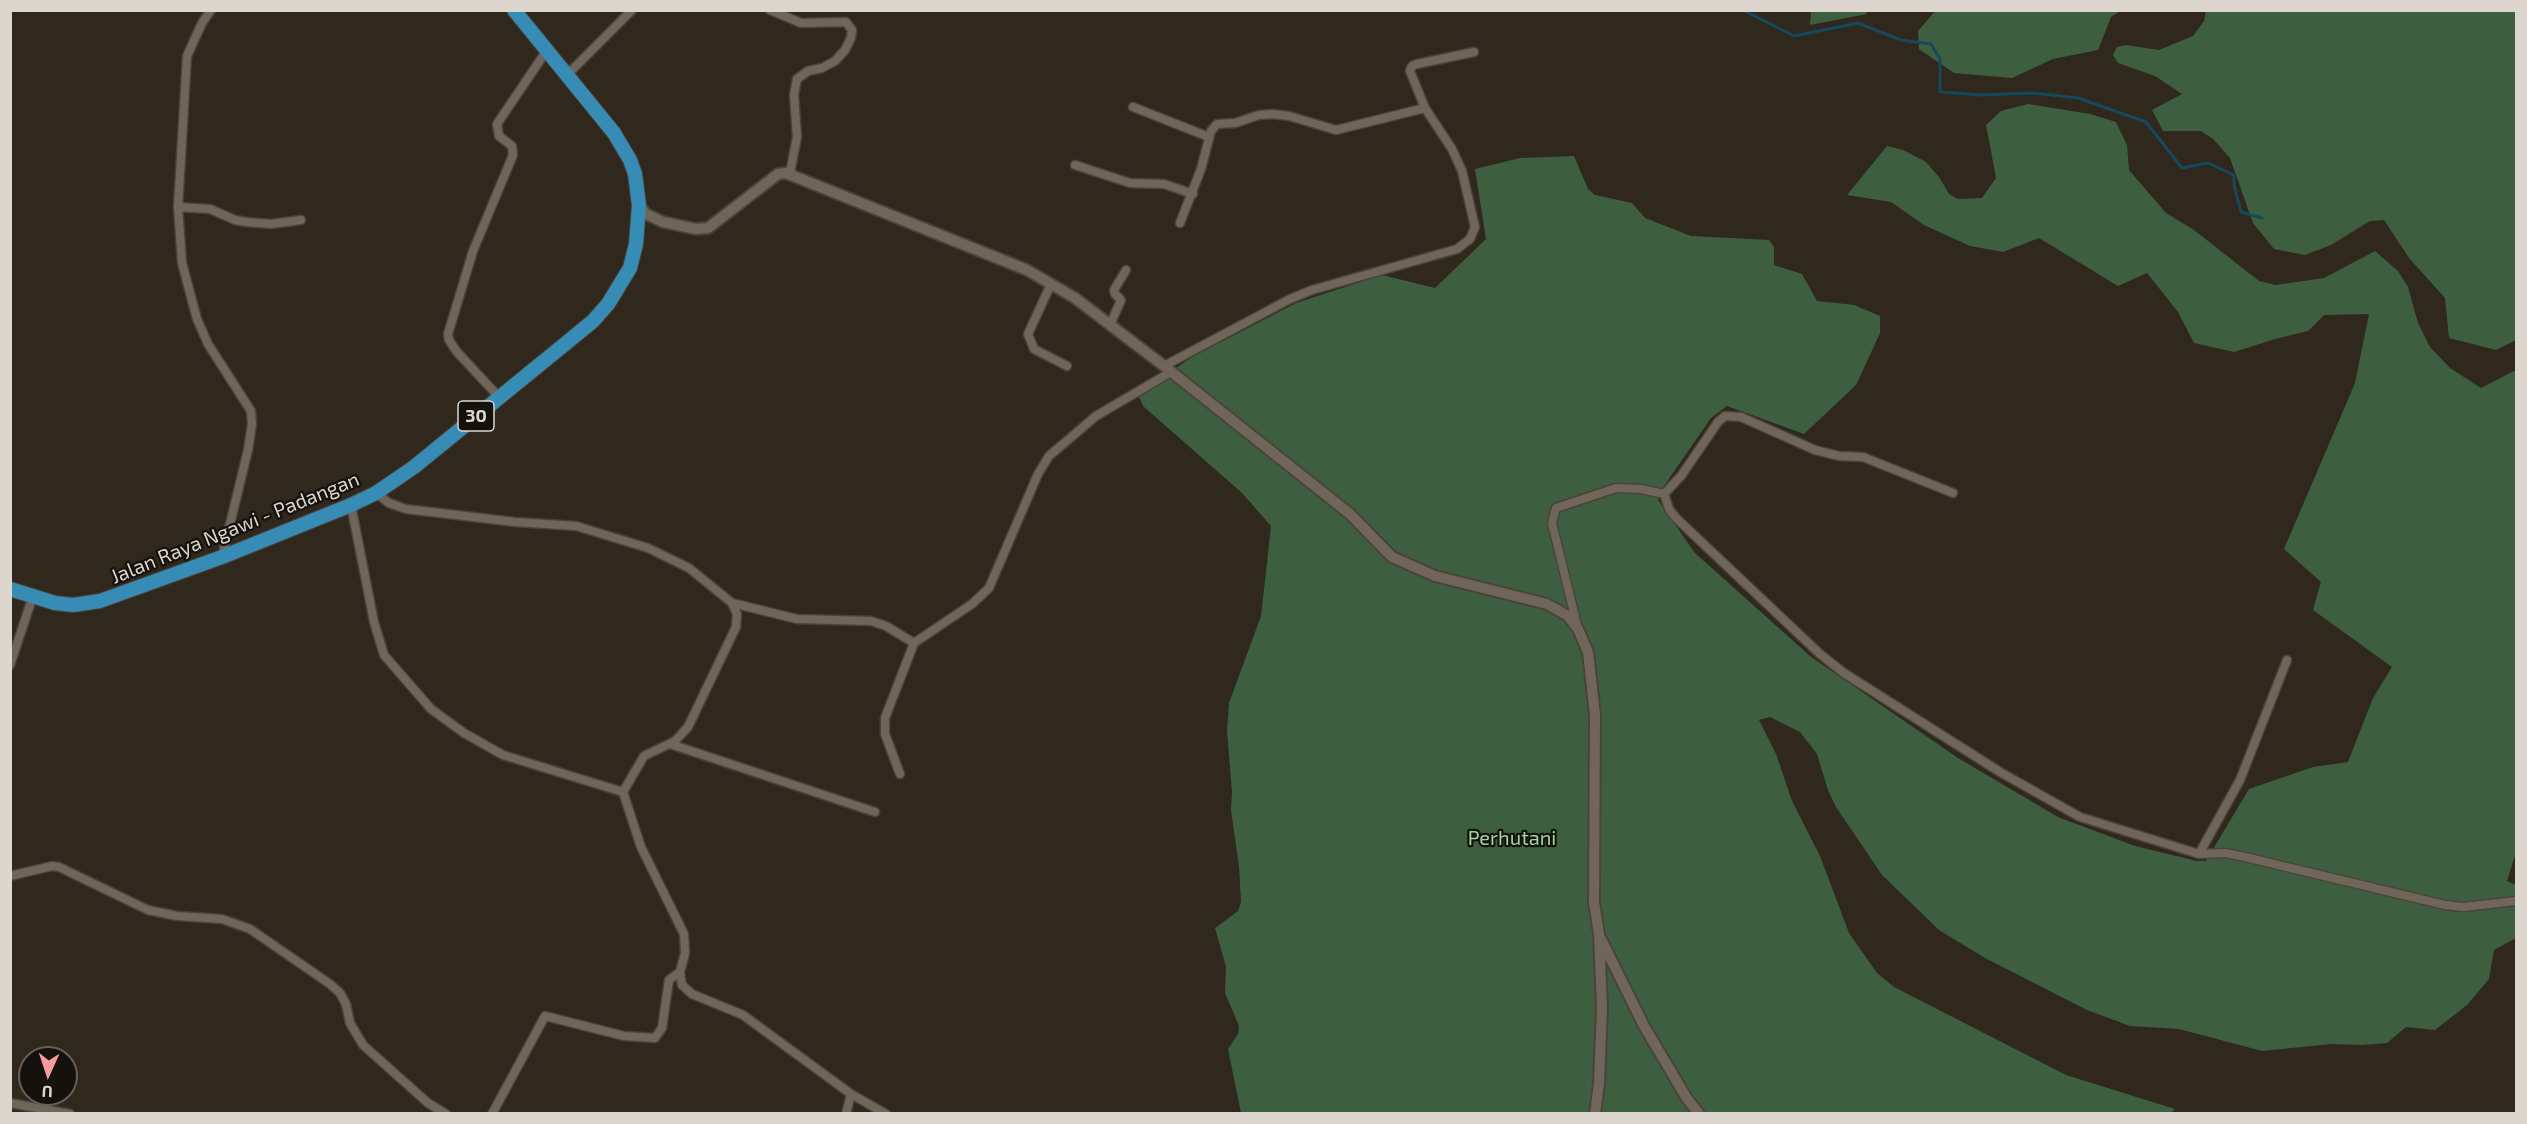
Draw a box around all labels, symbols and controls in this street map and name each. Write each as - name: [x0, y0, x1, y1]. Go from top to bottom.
- road number: 30: [458, 401, 494, 431]
- street label: Jalan Raya Ngawi - Padangan: [107, 467, 363, 589]
- park label: Perhutani: [1468, 826, 1556, 850]
- north arrow: [18, 1046, 78, 1106]
- text: U: [41, 1083, 53, 1102]

